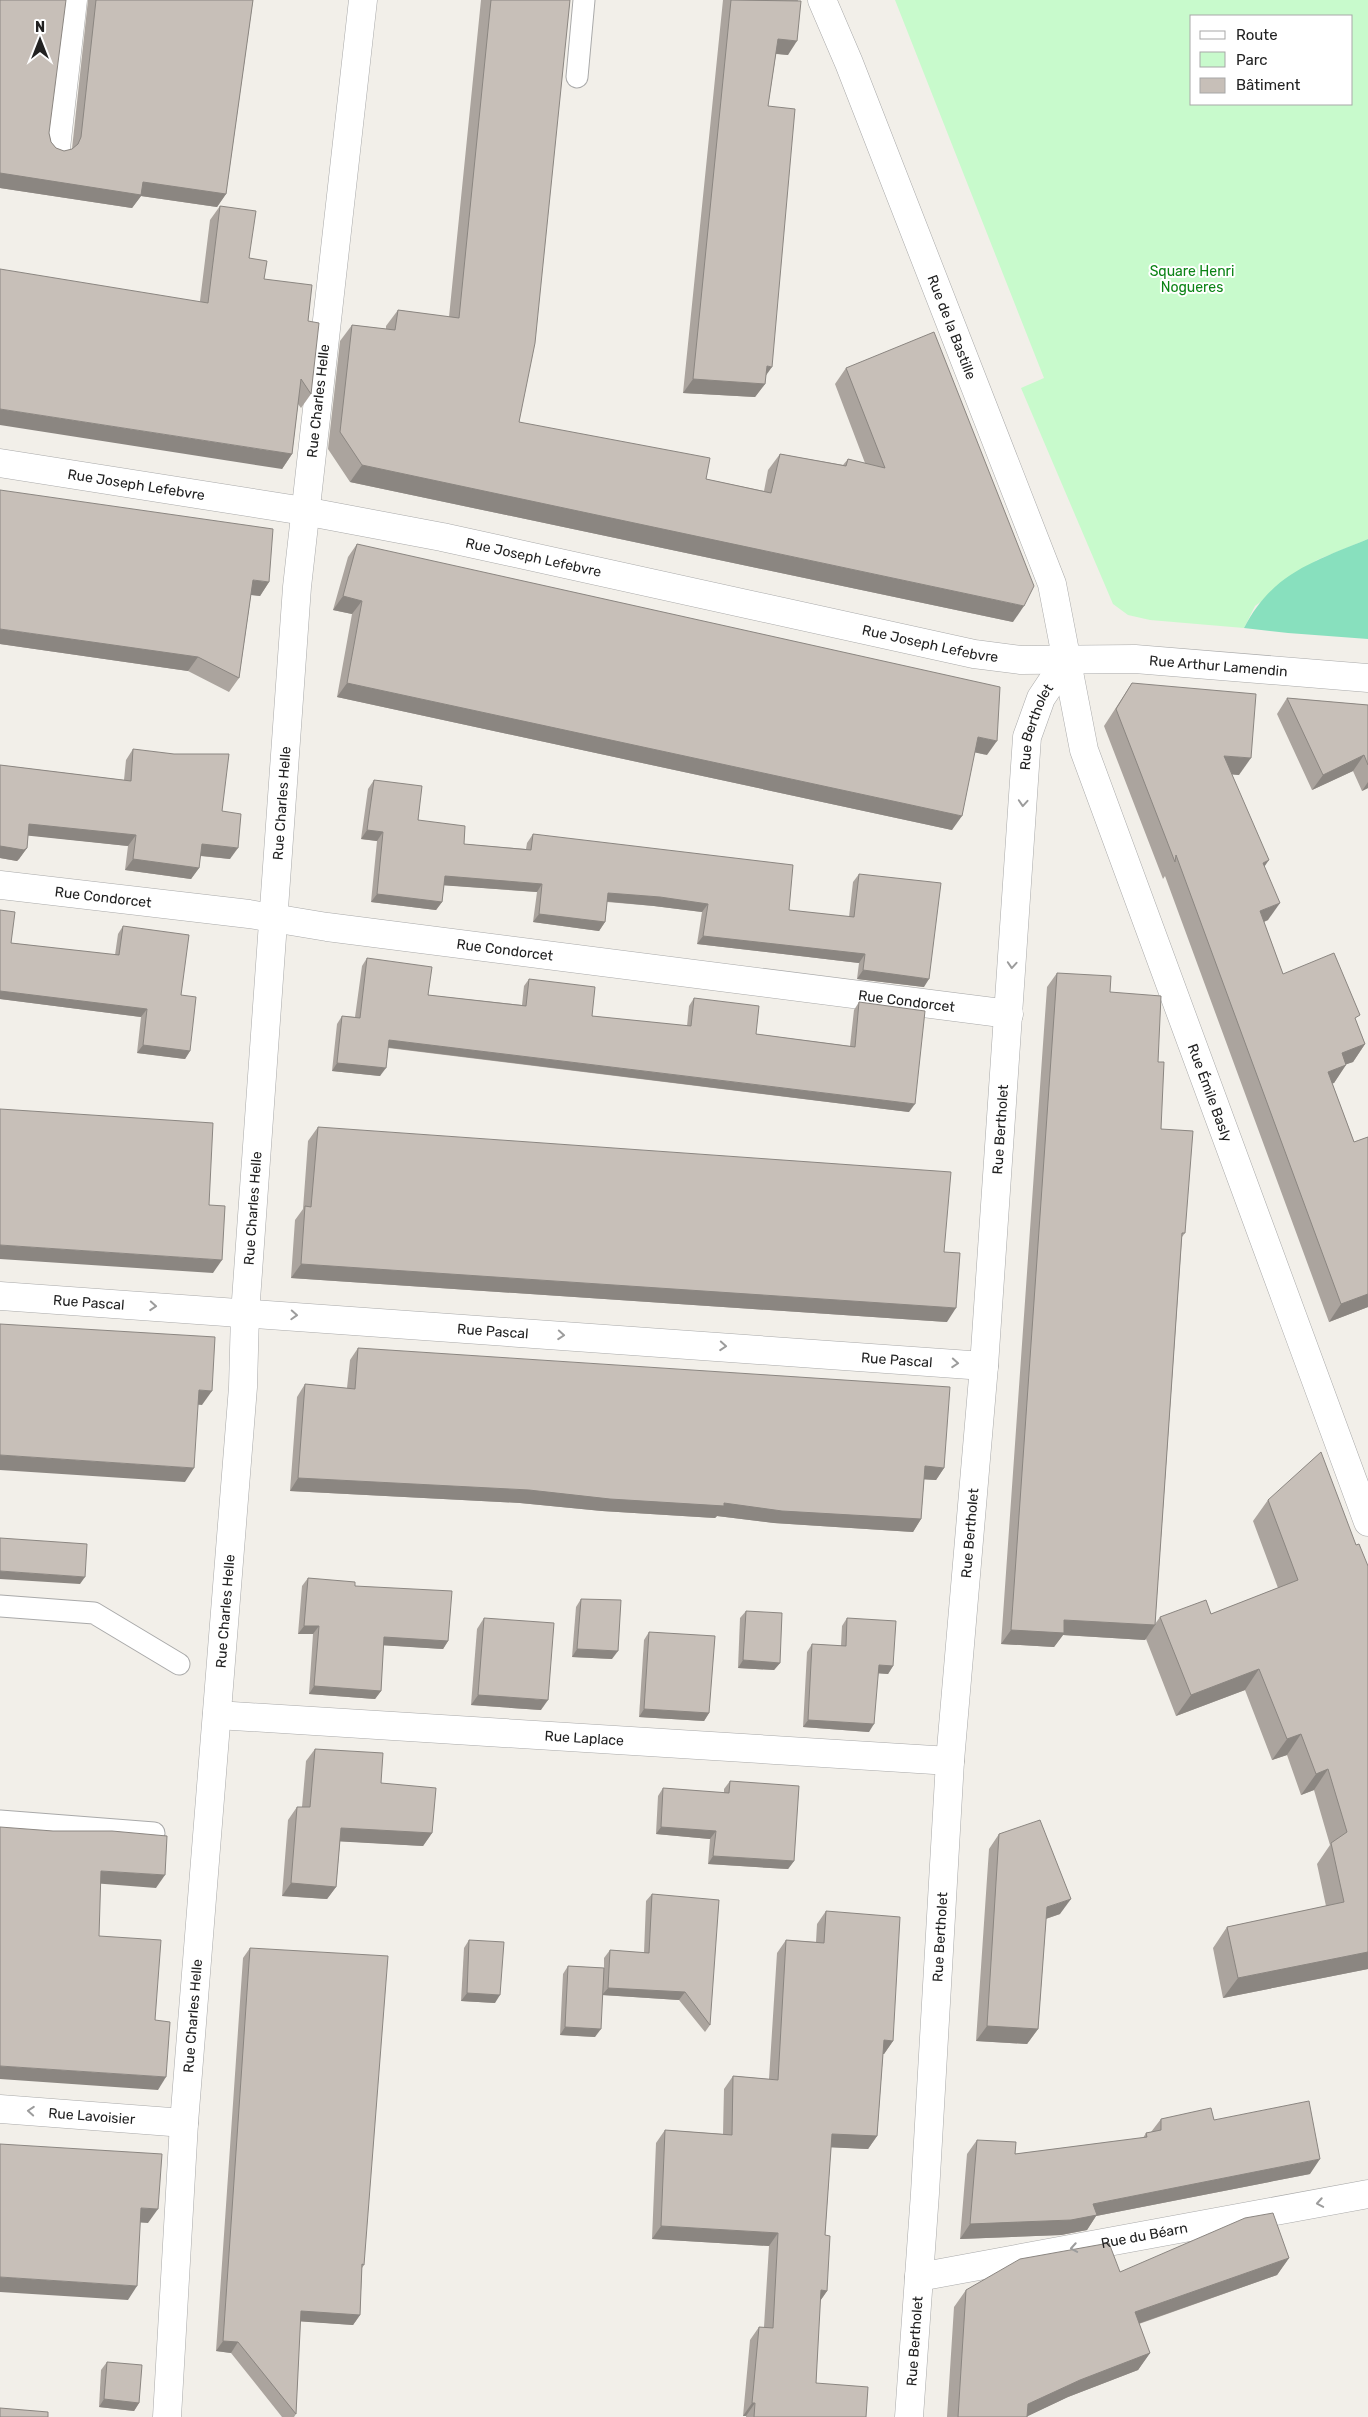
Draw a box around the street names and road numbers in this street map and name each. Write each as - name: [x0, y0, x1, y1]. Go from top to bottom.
- street label: Rue de la Bastille: [924, 272, 980, 382]
- street label: Rue Charles Helle: [303, 343, 333, 459]
- street label: Rue Joseph Lefebvre: [67, 465, 206, 504]
- street label: Rue Joseph Lefebvre: [464, 534, 603, 580]
- street label: Rue Joseph Lefebvre: [861, 621, 999, 666]
- street label: Rue Arthur Lamendin: [1149, 652, 1288, 680]
- street label: Rue Bertholet: [1016, 680, 1057, 771]
- street label: Rue Charles Helle: [269, 745, 294, 861]
- street label: Rue Condorcet: [54, 883, 153, 911]
- street label: Rue Condorcet: [455, 935, 555, 964]
- street label: Rue Condorcet: [857, 986, 956, 1016]
- street label: Rue Émile Basly: [1184, 1041, 1236, 1144]
- street label: Rue Bertholet: [989, 1083, 1012, 1175]
- street label: Rue Charles Helle: [240, 1150, 265, 1266]
- street label: Rue Pascal: [53, 1291, 125, 1313]
- street label: Rue Pascal: [456, 1320, 529, 1342]
- street label: Rue Pascal: [860, 1349, 933, 1371]
- street label: Rue Bertholet: [957, 1487, 982, 1579]
- street label: Rue Charles Helle: [212, 1553, 238, 1669]
- street label: Rue Laplace: [544, 1727, 625, 1749]
- street label: Rue Bertholet: [929, 1891, 951, 1983]
- street label: Rue Charles Helle: [180, 1958, 206, 2073]
- street label: Rue Lavoisier: [48, 2104, 136, 2128]
- street label: Rue du Béarn: [1099, 2219, 1189, 2252]
- street label: Rue Bertholet: [903, 2295, 926, 2387]

